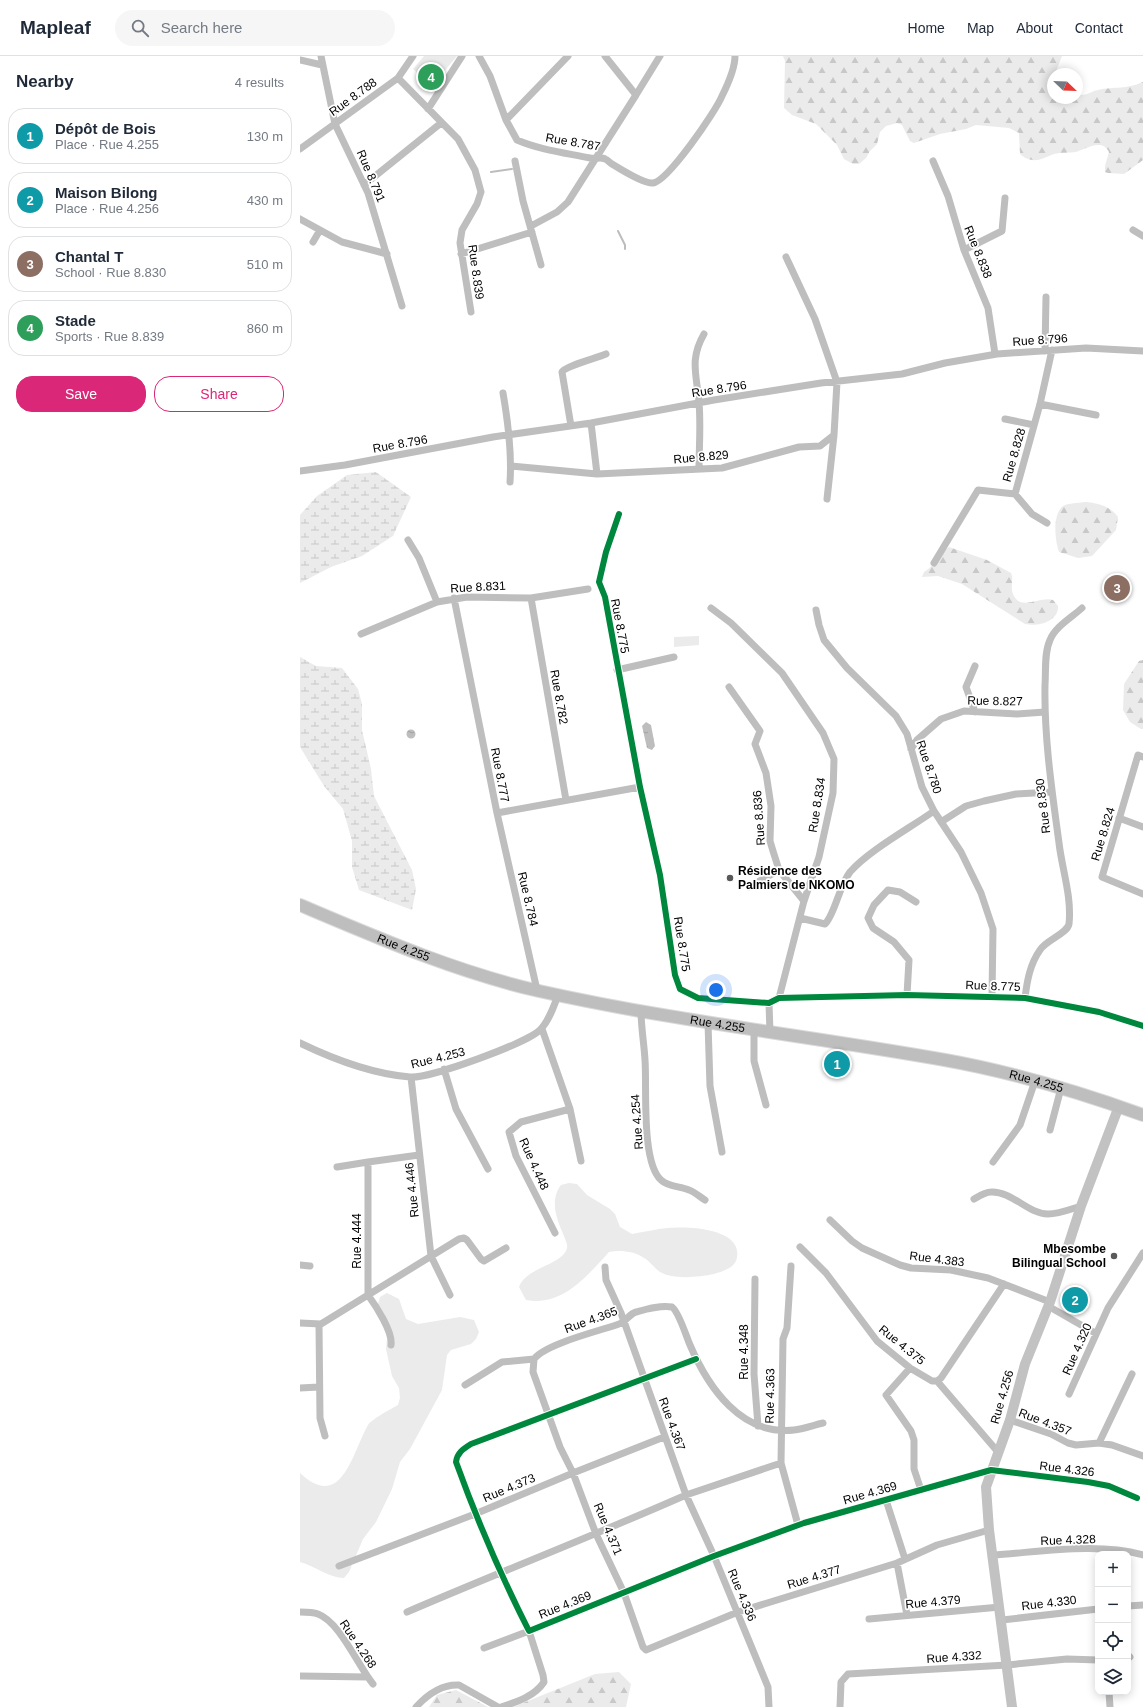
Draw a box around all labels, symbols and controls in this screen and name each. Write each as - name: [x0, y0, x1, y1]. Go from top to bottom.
- search box: [115, 10, 395, 46]
- text: Mapleaf: [20, 17, 91, 38]
- icon: search: [129, 17, 151, 39]
- text: Search here: [161, 19, 242, 36]
- text: Home: [908, 20, 945, 36]
- text: Map: [967, 20, 994, 36]
- text: About: [1016, 20, 1053, 36]
- text: Contact: [1075, 20, 1123, 36]
- pin: 4: [418, 62, 444, 92]
- north arrow: [1047, 68, 1083, 104]
- text: Nearby: [16, 72, 74, 91]
- text: 4 results: [235, 75, 284, 90]
- street label: Rue 8.788: [326, 75, 380, 119]
- text: Dépôt de Bois: [55, 120, 156, 137]
- text: 1: [26, 129, 34, 144]
- text: 130 m: [247, 129, 283, 144]
- street label: Rue 8.787: [545, 130, 602, 154]
- text: Place · Rue 4.255: [55, 137, 159, 152]
- street label: Rue 8.791: [354, 148, 388, 205]
- text: Maison Bilong: [55, 184, 158, 201]
- text: 2: [26, 193, 34, 208]
- text: 430 m: [247, 193, 283, 208]
- text: Place · Rue 4.256: [55, 201, 159, 216]
- street label: Rue 8.838: [961, 224, 995, 281]
- street label: Rue 8.839: [465, 244, 487, 301]
- text: Chantal T: [55, 248, 123, 265]
- text: 3: [26, 257, 34, 272]
- text: 510 m: [247, 257, 283, 272]
- text: School · Rue 8.830: [55, 265, 166, 280]
- text: Stade: [55, 312, 96, 329]
- text: 4: [26, 321, 34, 336]
- text: 860 m: [247, 321, 283, 336]
- text: Sports · Rue 8.839: [55, 329, 164, 344]
- street label: Rue 8.796: [1012, 331, 1068, 349]
- button: Save: [16, 376, 146, 412]
- button: Share: [154, 376, 284, 412]
- street label: Rue 8.796: [691, 378, 748, 400]
- street label: Rue 8.828: [1000, 426, 1028, 484]
- street label: Rue 8.796: [372, 432, 429, 456]
- street label: Rue 8.829: [673, 448, 730, 466]
- pin: 3: [1104, 573, 1130, 603]
- street label: Rue 8.831: [450, 579, 506, 595]
- street label: Rue 8.775: [608, 597, 632, 655]
- street label: Rue 8.782: [547, 669, 571, 726]
- street label: Rue 8.827: [967, 694, 1023, 708]
- street label: Rue 8.780: [913, 739, 945, 796]
- street label: Rue 8.777: [488, 746, 512, 804]
- street label: Rue 8.834: [806, 776, 828, 833]
- street label: Rue 8.830: [1033, 777, 1053, 834]
- street label: Rue 8.836: [750, 790, 768, 846]
- street label: Rue 8.824: [1088, 805, 1118, 863]
- place label: Résidence des Palmiers de NKOMO: [738, 864, 855, 892]
- street label: Rue 8.784: [515, 870, 541, 928]
- marker: Résidence des Palmiers de NKOMO: [725, 873, 735, 883]
- street label: Rue 8.775: [671, 916, 693, 973]
- street label: Rue 4.255: [375, 931, 432, 964]
- street label: Rue 8.775: [965, 978, 1021, 994]
- your location: [706, 980, 726, 1000]
- street label: Rue 4.255: [689, 1013, 746, 1035]
- street label: Rue 4.253: [409, 1044, 467, 1071]
- pin: 1: [824, 1049, 850, 1079]
- street label: Rue 4.255: [1008, 1067, 1065, 1095]
- street label: Rue 4.254: [628, 1094, 646, 1150]
- street label: Rue 4.448: [516, 1136, 552, 1192]
- street label: Rue 4.446: [402, 1161, 422, 1218]
- street label: Rue 4.444: [350, 1213, 364, 1269]
- place label: Mbesombe Bilingual School: [1012, 1242, 1106, 1270]
- street label: Rue 4.383: [909, 1249, 966, 1269]
- marker: Mbesombe Bilingual School: [1109, 1251, 1119, 1261]
- pin: 2: [1062, 1285, 1088, 1315]
- street label: Rue 4.365: [563, 1304, 620, 1336]
- street label: Rue 4.320: [1059, 1321, 1095, 1377]
- street label: Rue 4.375: [876, 1322, 928, 1368]
- street label: Rue 4.348: [737, 1324, 751, 1380]
- street label: Rue 4.363: [763, 1368, 777, 1424]
- street label: Rue 4.256: [988, 1368, 1016, 1426]
- street label: Rue 4.367: [656, 1396, 688, 1453]
- street label: Rue 4.357: [1017, 1406, 1074, 1439]
- street label: Rue 4.326: [1039, 1459, 1096, 1479]
- street label: Rue 4.373: [481, 1471, 538, 1505]
- street label: Rue 4.369: [841, 1479, 899, 1507]
- street label: Rue 4.371: [591, 1501, 625, 1558]
- street label: Rue 4.328: [1040, 1532, 1096, 1548]
- map controls: [1095, 1551, 1131, 1695]
- button: +: [1095, 1551, 1131, 1587]
- street label: Rue 4.377: [785, 1562, 843, 1592]
- street label: Rue 4.336: [725, 1567, 759, 1624]
- button: −: [1095, 1587, 1131, 1623]
- street label: Rue 4.369: [537, 1588, 594, 1622]
- street label: Rue 4.379: [905, 1593, 962, 1611]
- street label: Rue 4.330: [1021, 1593, 1078, 1613]
- street label: Rue 4.268: [337, 1617, 379, 1671]
- button: locate: [1095, 1623, 1131, 1659]
- street label: Rue 4.332: [926, 1648, 982, 1666]
- button: layers: [1095, 1659, 1131, 1695]

